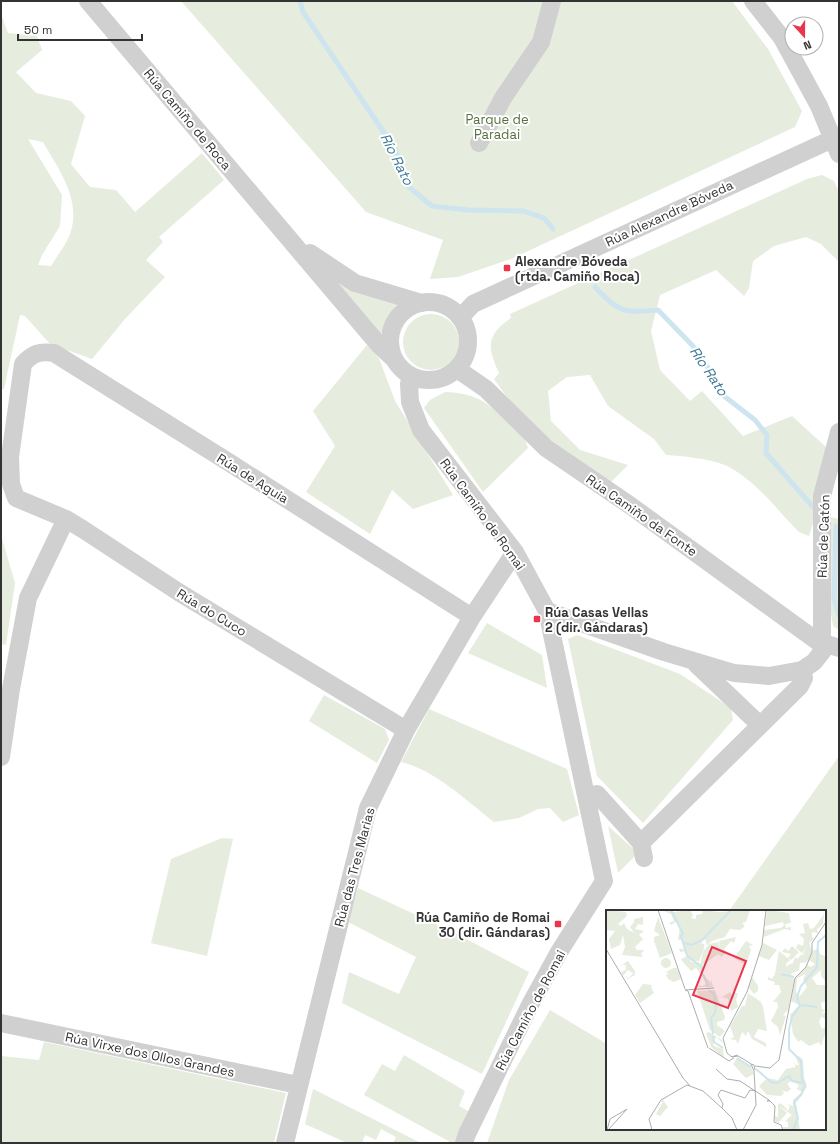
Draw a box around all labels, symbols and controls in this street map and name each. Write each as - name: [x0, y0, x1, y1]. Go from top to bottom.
- scale bar: [18, 16, 142, 42]
- north arrow: [784, 16, 824, 56]
- text: 50 m: [24, 22, 52, 38]
- text: N: [802, 37, 814, 53]
- street label: Rúa Camiño de Roca: [140, 65, 235, 174]
- park label: Parque de Paradai: [465, 111, 529, 143]
- water label: Río Rato: [376, 130, 418, 188]
- street label: Rúa Alexandre Bóveda: [603, 176, 736, 251]
- place label: Alexandre Bóveda (rtda. Camiño Roca): [515, 253, 639, 285]
- marker: Alexandre Bóveda (rtda. Camiño Roca): [502, 263, 512, 273]
- water label: Río Rato: [686, 343, 732, 399]
- street label: Rúa de Aguia: [214, 450, 292, 507]
- street label: Rúa Camiño de Romai: [436, 455, 529, 573]
- street label: Rúa Camiño da Fonte: [583, 471, 701, 560]
- street label: Rúa de Catón: [814, 494, 833, 578]
- street label: Rúa do Cuco: [174, 585, 250, 640]
- place label: Rúa Casas Vellas 2 (dir. Gándaras): [545, 604, 649, 636]
- marker: Rúa Casas Vellas 2 (dir. Gándaras): [532, 614, 542, 624]
- street label: Rúa das Tres Marias: [330, 805, 379, 929]
- place label: Rúa Camiño de Romai 30 (dir. Gándaras): [416, 909, 550, 941]
- inset map: [606, 910, 826, 1130]
- marker: Rúa Camiño de Romai 30 (dir. Gándaras): [553, 919, 563, 929]
- street label: Rúa Camiño de Romai: [491, 947, 569, 1073]
- street label: Rúa Virxe dos Ollos Grandes: [64, 1028, 236, 1081]

